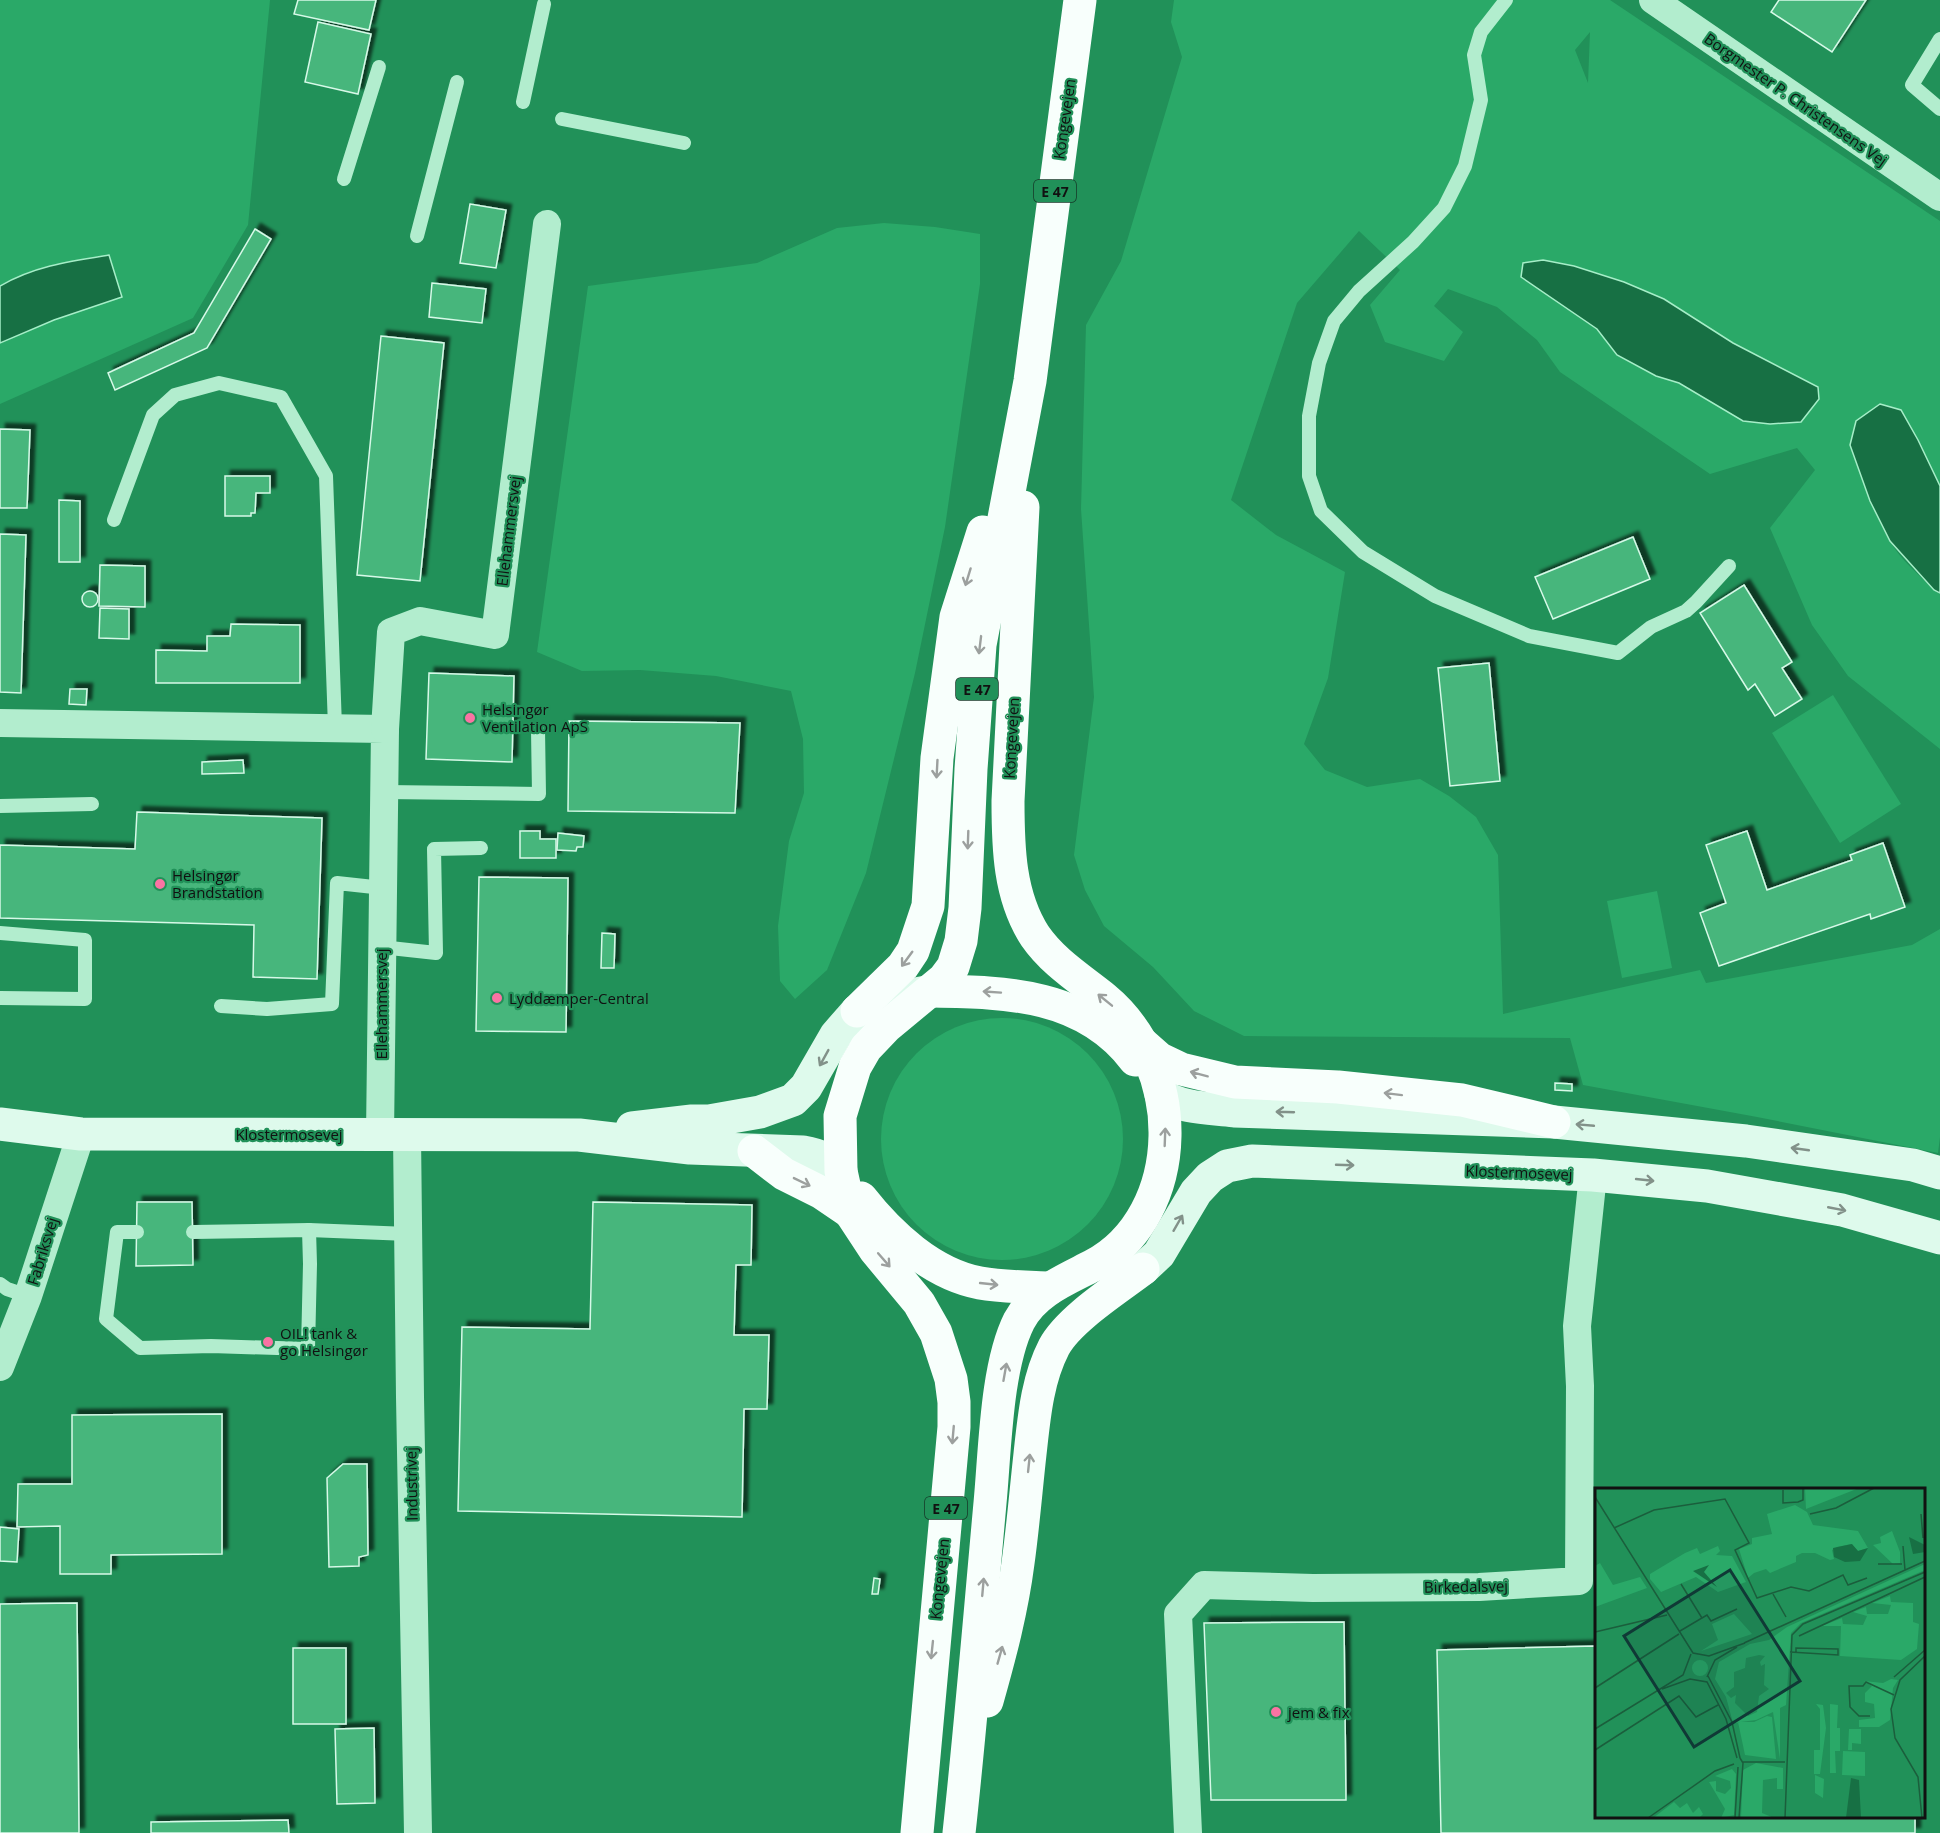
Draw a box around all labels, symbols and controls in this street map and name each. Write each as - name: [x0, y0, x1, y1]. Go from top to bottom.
- street label: Borgmester P. Christensens Vej: [1701, 28, 1891, 170]
- street label: Kongevejen: [1048, 77, 1080, 161]
- road number: E 47: [1034, 180, 1076, 202]
- street label: Ellehammersvej: [491, 475, 525, 587]
- one-way arrow: [962, 567, 973, 586]
- one-way arrow: [975, 635, 986, 655]
- road number: E 47: [956, 678, 998, 700]
- street label: Kongevejen: [999, 697, 1023, 779]
- place label: Helsingør Ventilation ApS: [482, 699, 588, 736]
- marker: Helsingør Ventilation ApS: [463, 711, 477, 725]
- one-way arrow: [931, 759, 942, 779]
- one-way arrow: [963, 829, 974, 849]
- place label: Helsingør Brandstation: [172, 865, 263, 902]
- marker: Helsingør Brandstation: [153, 877, 167, 891]
- street label: Ellehammersvej: [371, 948, 391, 1060]
- one-way arrow: [901, 951, 913, 967]
- one-way arrow: [983, 986, 1003, 997]
- place label: Lyddæmper-Central: [509, 988, 649, 1008]
- marker: Lyddæmper-Central: [490, 991, 504, 1005]
- one-way arrow: [1098, 993, 1114, 1006]
- one-way arrow: [818, 1049, 829, 1067]
- one-way arrow: [1190, 1068, 1209, 1080]
- one-way arrow: [1384, 1088, 1404, 1099]
- one-way arrow: [1276, 1106, 1296, 1118]
- one-way arrow: [1576, 1119, 1595, 1130]
- street label: Klostermosevej: [235, 1124, 343, 1144]
- one-way arrow: [1159, 1127, 1171, 1147]
- one-way arrow: [1790, 1143, 1810, 1154]
- one-way arrow: [1335, 1159, 1355, 1170]
- street label: Klostermosevej: [1465, 1160, 1573, 1184]
- one-way arrow: [1634, 1175, 1654, 1186]
- one-way arrow: [792, 1177, 810, 1189]
- one-way arrow: [1827, 1204, 1847, 1215]
- street label: Fabriksvej: [22, 1215, 62, 1287]
- one-way arrow: [1172, 1215, 1184, 1232]
- one-way arrow: [877, 1252, 891, 1267]
- one-way arrow: [978, 1279, 998, 1290]
- place label: OIL! tank & go Helsingør: [280, 1323, 368, 1360]
- marker: OIL! tank & go Helsingør: [261, 1335, 275, 1349]
- one-way arrow: [1000, 1362, 1011, 1382]
- one-way arrow: [947, 1425, 958, 1444]
- street label: Industrivej: [400, 1447, 422, 1521]
- one-way arrow: [1024, 1453, 1035, 1473]
- inset map: [1595, 1488, 1925, 1818]
- road number: E 47: [925, 1497, 967, 1519]
- street label: Kongevejen: [925, 1538, 953, 1620]
- street label: Birkedalsvej: [1424, 1575, 1508, 1597]
- one-way arrow: [977, 1577, 988, 1597]
- one-way arrow: [926, 1640, 937, 1660]
- one-way arrow: [995, 1646, 1006, 1665]
- place label: jem & fix: [1287, 1702, 1350, 1722]
- marker: jem & fix: [1269, 1705, 1283, 1719]

